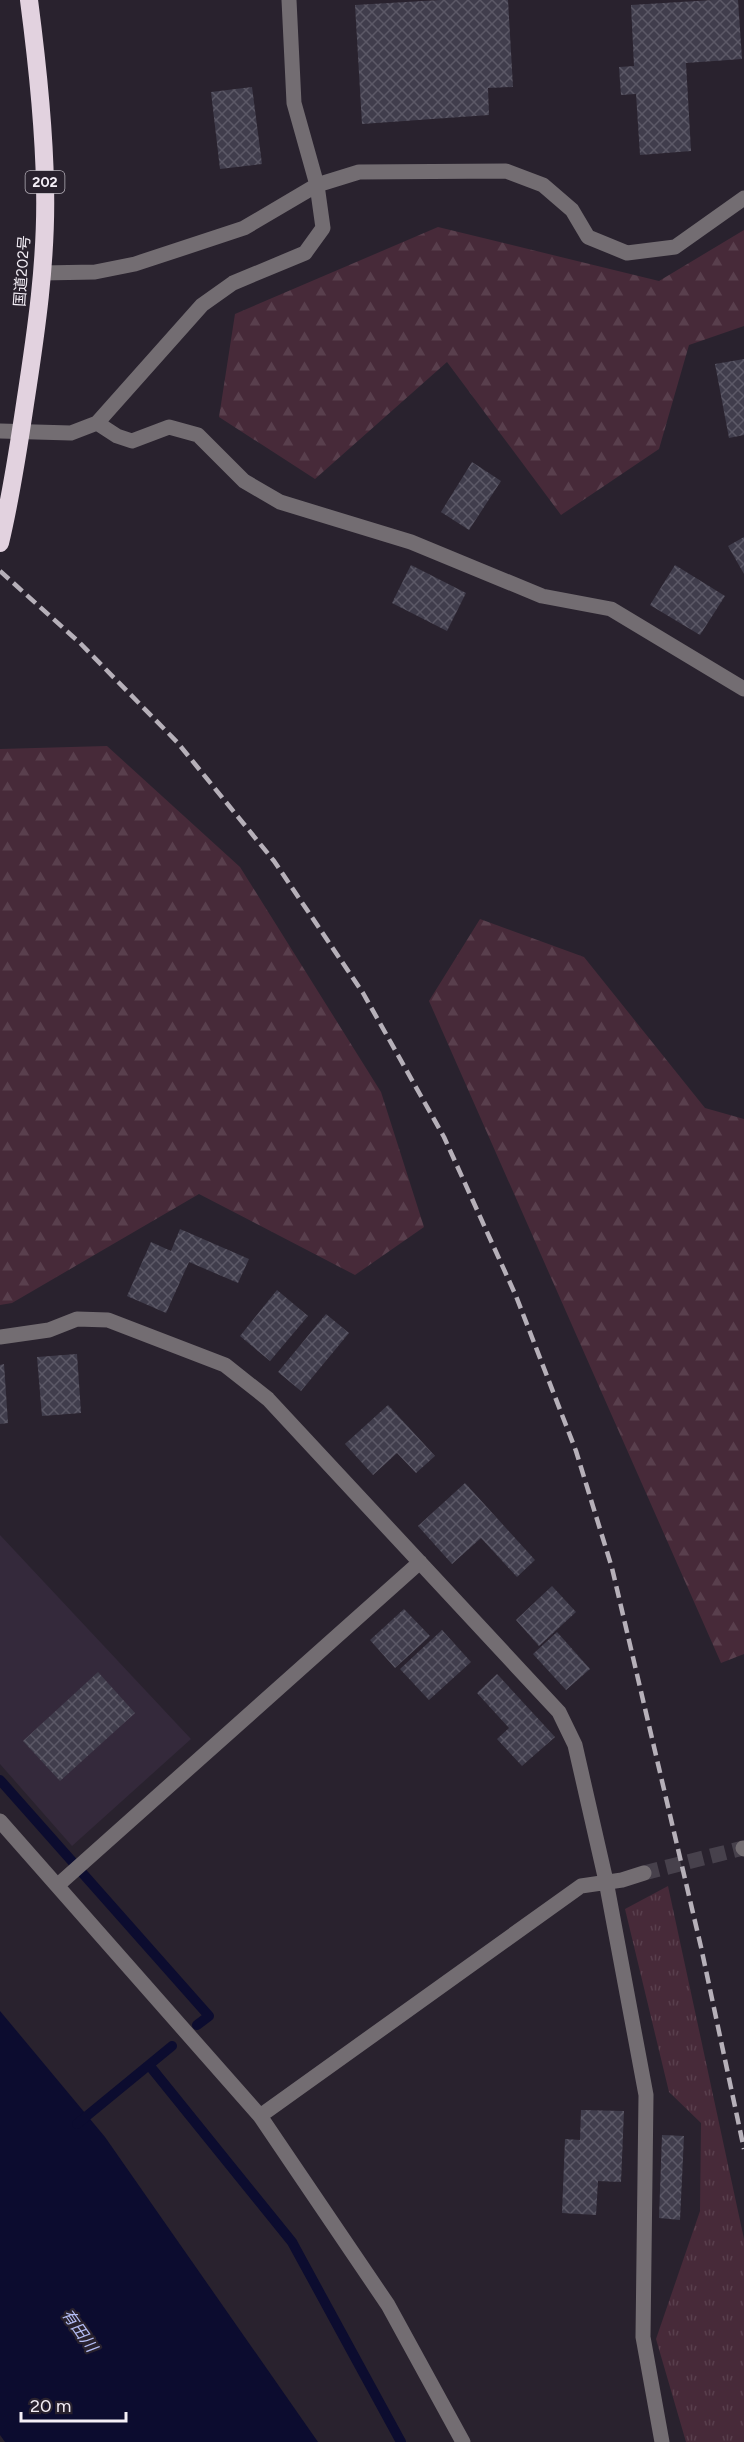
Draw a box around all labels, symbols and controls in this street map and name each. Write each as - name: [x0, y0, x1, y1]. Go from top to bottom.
- road number: 202: [26, 171, 64, 193]
- street label: 国道202号: [11, 235, 33, 307]
- water label: 有田川: [58, 2305, 102, 2357]
- scale bar: [21, 2385, 126, 2423]
- text: 20 m: [30, 2395, 71, 2417]

